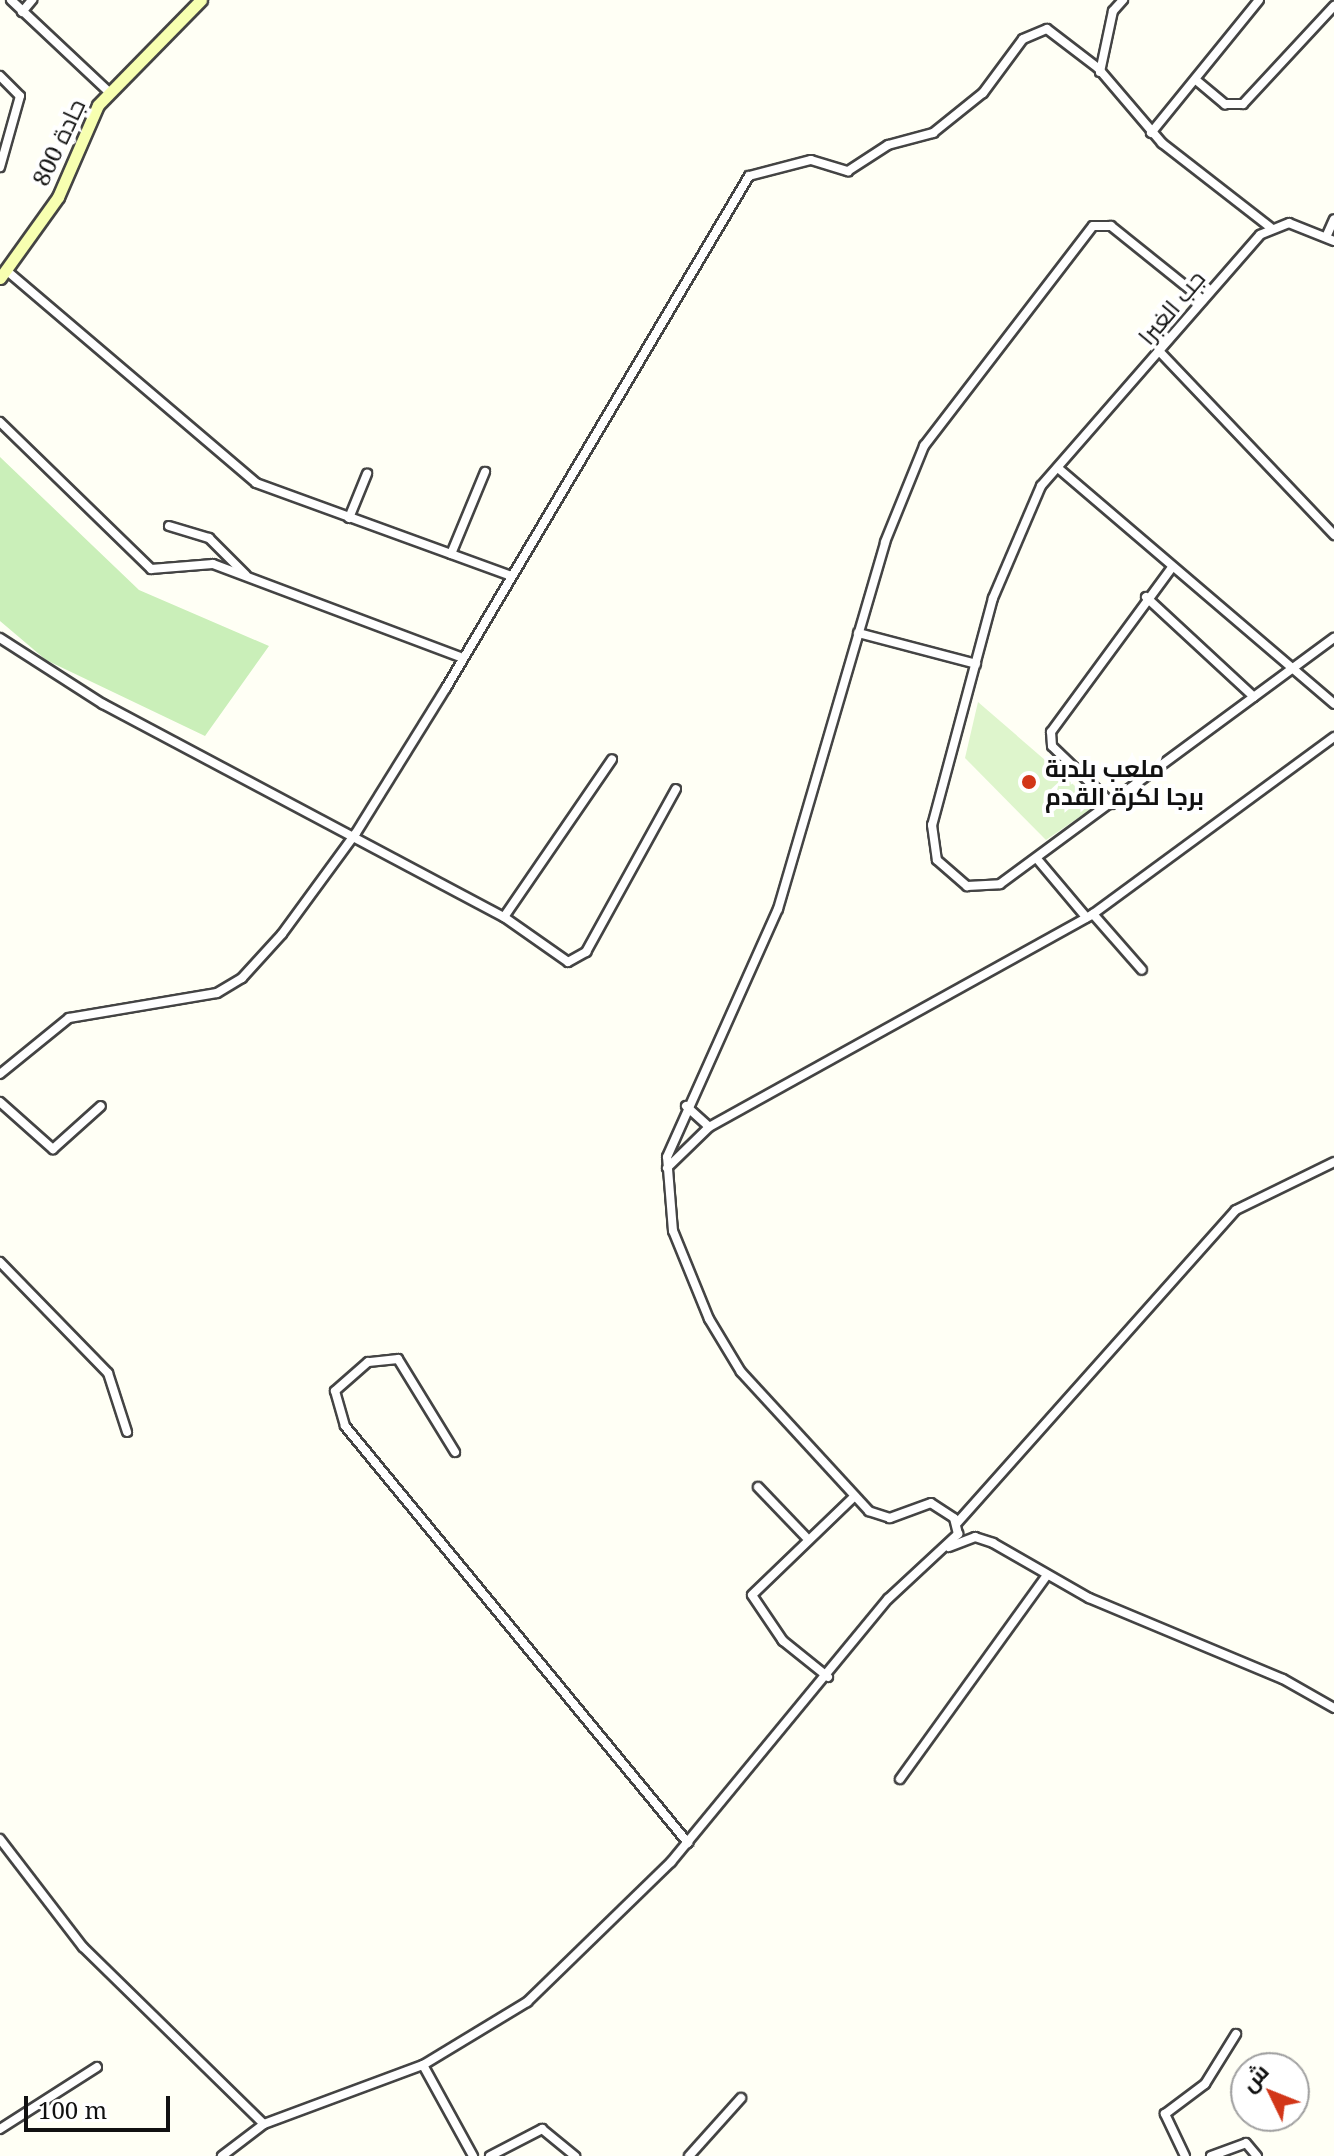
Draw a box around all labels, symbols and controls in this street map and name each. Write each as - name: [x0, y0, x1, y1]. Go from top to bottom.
- street label: جادة 800: [25, 94, 91, 190]
- street label: جب الغبرا: [1132, 264, 1210, 350]
- place label: ملعب بلدبة برجا لكرة القدم: [1045, 754, 1204, 810]
- marker: ملعب بلدبة برجا لكرة القدم: [1020, 773, 1038, 791]
- north arrow: [1230, 2052, 1310, 2132]
- text: ش: [1233, 2056, 1275, 2098]
- scale bar: [28, 2080, 174, 2130]
- text: 100 m: [38, 2093, 107, 2126]

